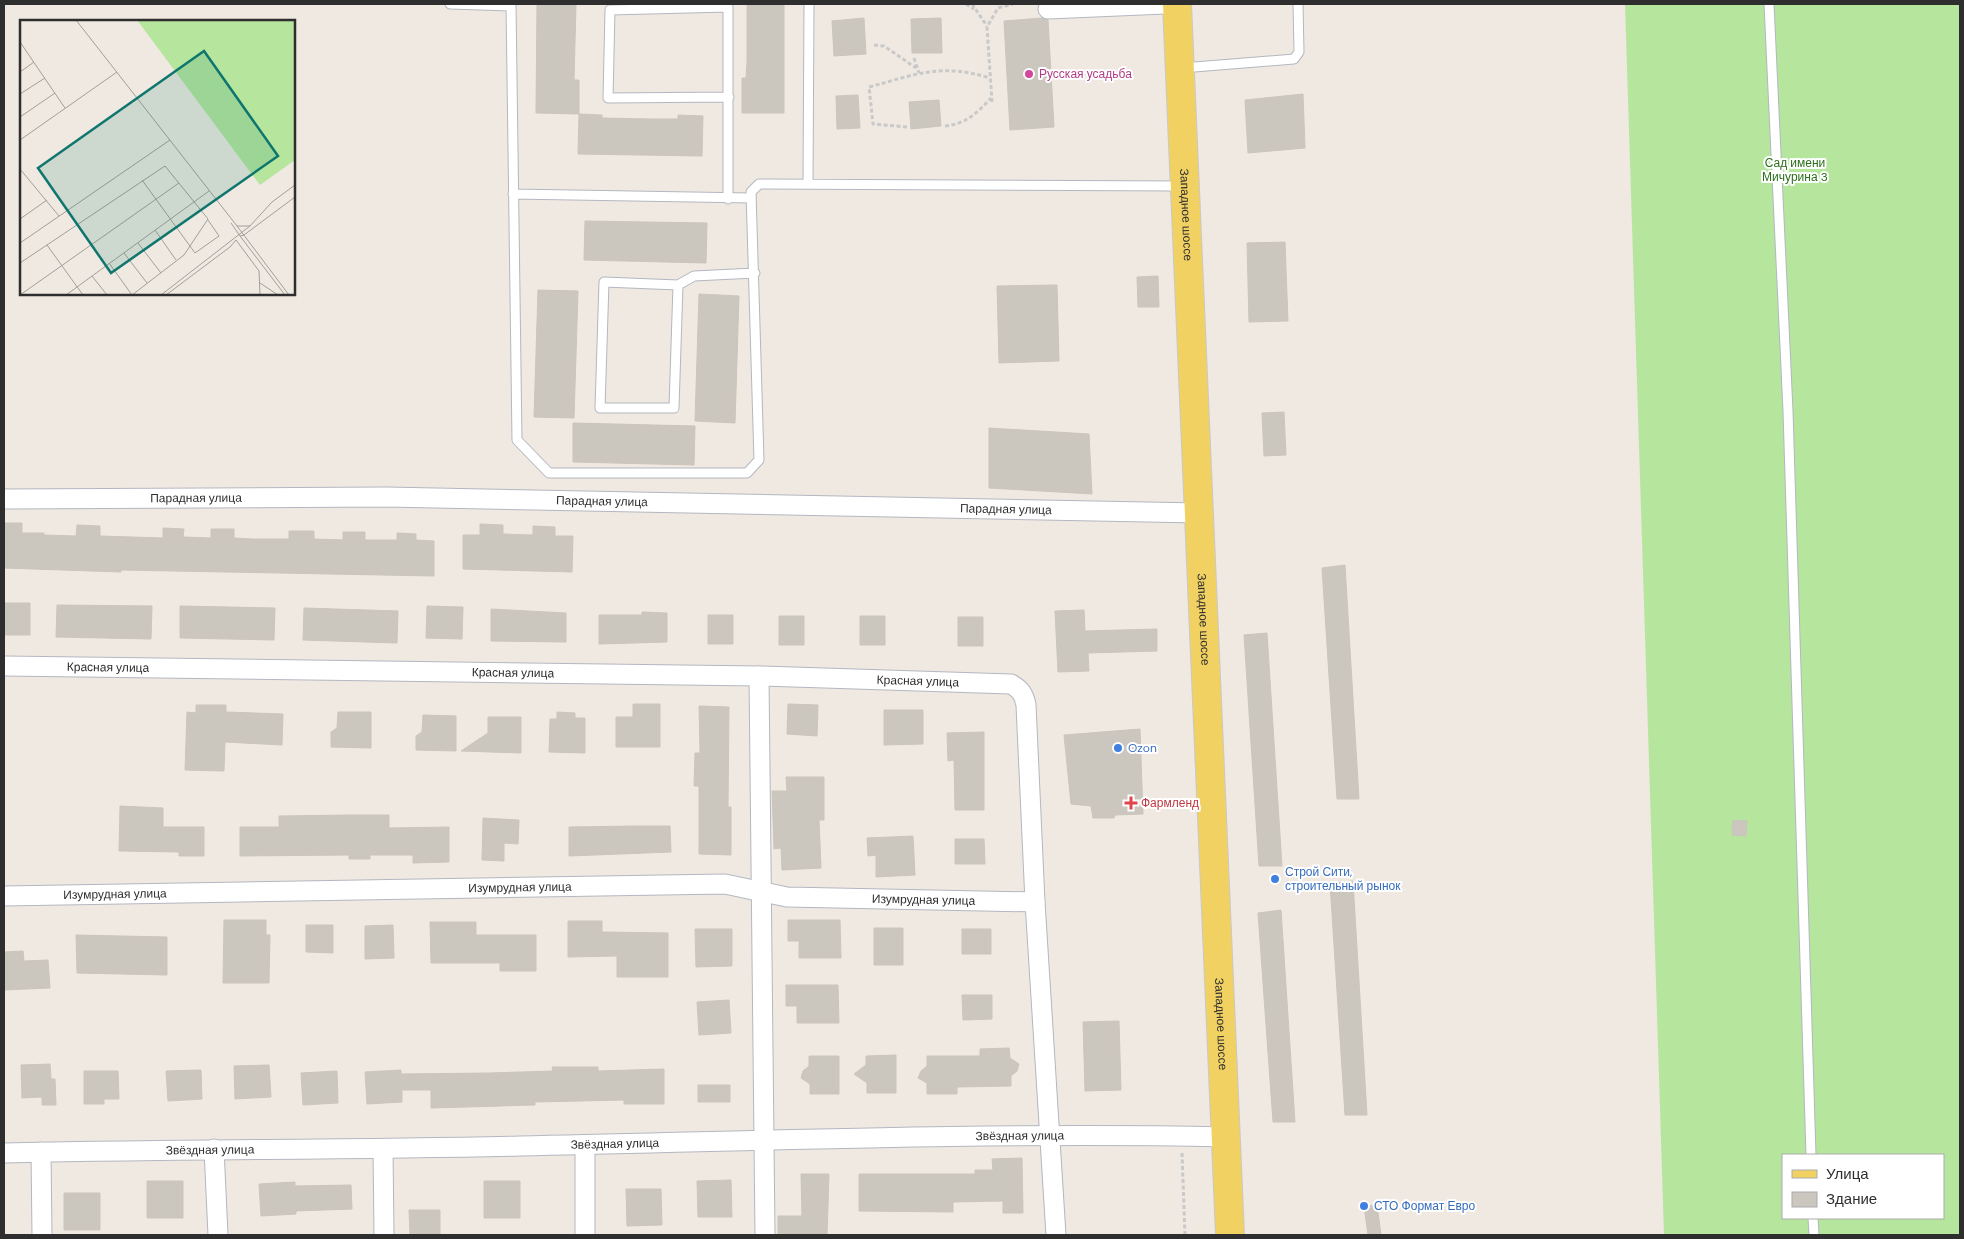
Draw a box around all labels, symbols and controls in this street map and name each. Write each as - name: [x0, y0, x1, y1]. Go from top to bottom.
- inset map: [20, 20, 295, 295]
- place label: Русская усадьба: [1039, 66, 1132, 82]
- marker: Русская усадьба: [1023, 68, 1035, 80]
- park label: Сад имени Мичурина 3: [1762, 155, 1828, 185]
- street label: Западное шоссе: [1176, 168, 1196, 262]
- street label: Парадная улица: [150, 490, 242, 506]
- street label: Парадная улица: [556, 492, 648, 510]
- street label: Парадная улица: [960, 500, 1052, 518]
- street label: Западное шоссе: [1194, 573, 1213, 666]
- street label: Красная улица: [67, 659, 150, 676]
- street label: Красная улица: [472, 664, 555, 681]
- street label: Красная улица: [876, 672, 960, 690]
- place label: Ozon: [1128, 740, 1157, 756]
- marker: Ozon: [1112, 742, 1124, 754]
- place label: Фармленд: [1141, 795, 1199, 811]
- marker: Фармленд: [1125, 797, 1137, 809]
- place label: Строй Сити, строительный рынок: [1285, 864, 1401, 894]
- marker: Строй Сити, строительный рынок: [1269, 873, 1281, 885]
- street label: Изумрудная улица: [468, 879, 572, 896]
- street label: Изумрудная улица: [63, 885, 167, 903]
- street label: Изумрудная улица: [872, 891, 976, 909]
- street label: Западное шоссе: [1211, 978, 1231, 1071]
- street label: Звёздная улица: [975, 1128, 1064, 1144]
- street label: Звёздная улица: [570, 1135, 660, 1153]
- street label: Звёздная улица: [166, 1142, 255, 1158]
- legend: [1782, 1154, 1944, 1219]
- text: Улица: [1826, 1164, 1869, 1184]
- text: Здание: [1826, 1189, 1877, 1209]
- place label: СТО Формат Евро: [1374, 1198, 1475, 1214]
- marker: СТО Формат Евро: [1358, 1200, 1370, 1212]

